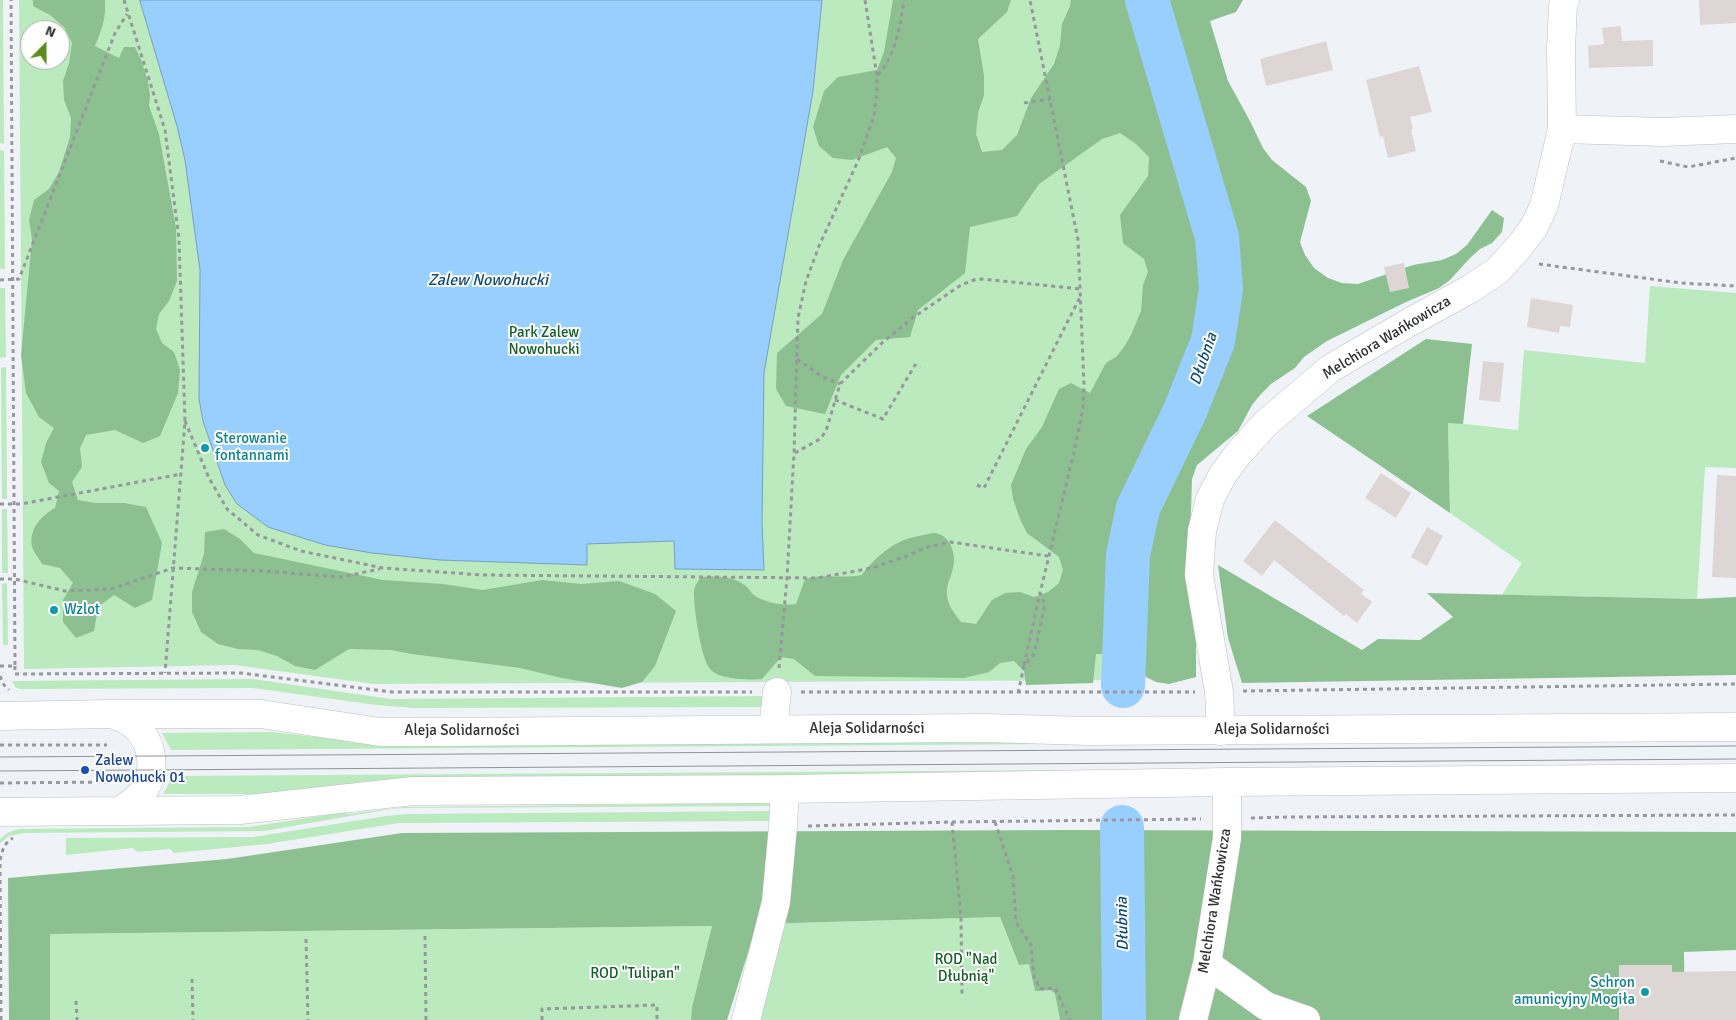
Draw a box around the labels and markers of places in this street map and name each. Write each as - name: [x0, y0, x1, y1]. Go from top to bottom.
- place label: Sterowanie fontannami: [215, 430, 289, 465]
- marker: Sterowanie fontannami: [199, 442, 211, 454]
- place label: Wzlot: [64, 601, 100, 619]
- marker: Wzlot: [48, 604, 60, 616]
- place label: Zalew Nowohucki 01: [95, 752, 186, 787]
- marker: Zalew Nowohucki 01: [79, 764, 91, 776]
- place label: Schron amunicyjny Mogiła: [1514, 974, 1635, 1009]
- marker: Schron amunicyjny Mogiła: [1639, 986, 1651, 998]

